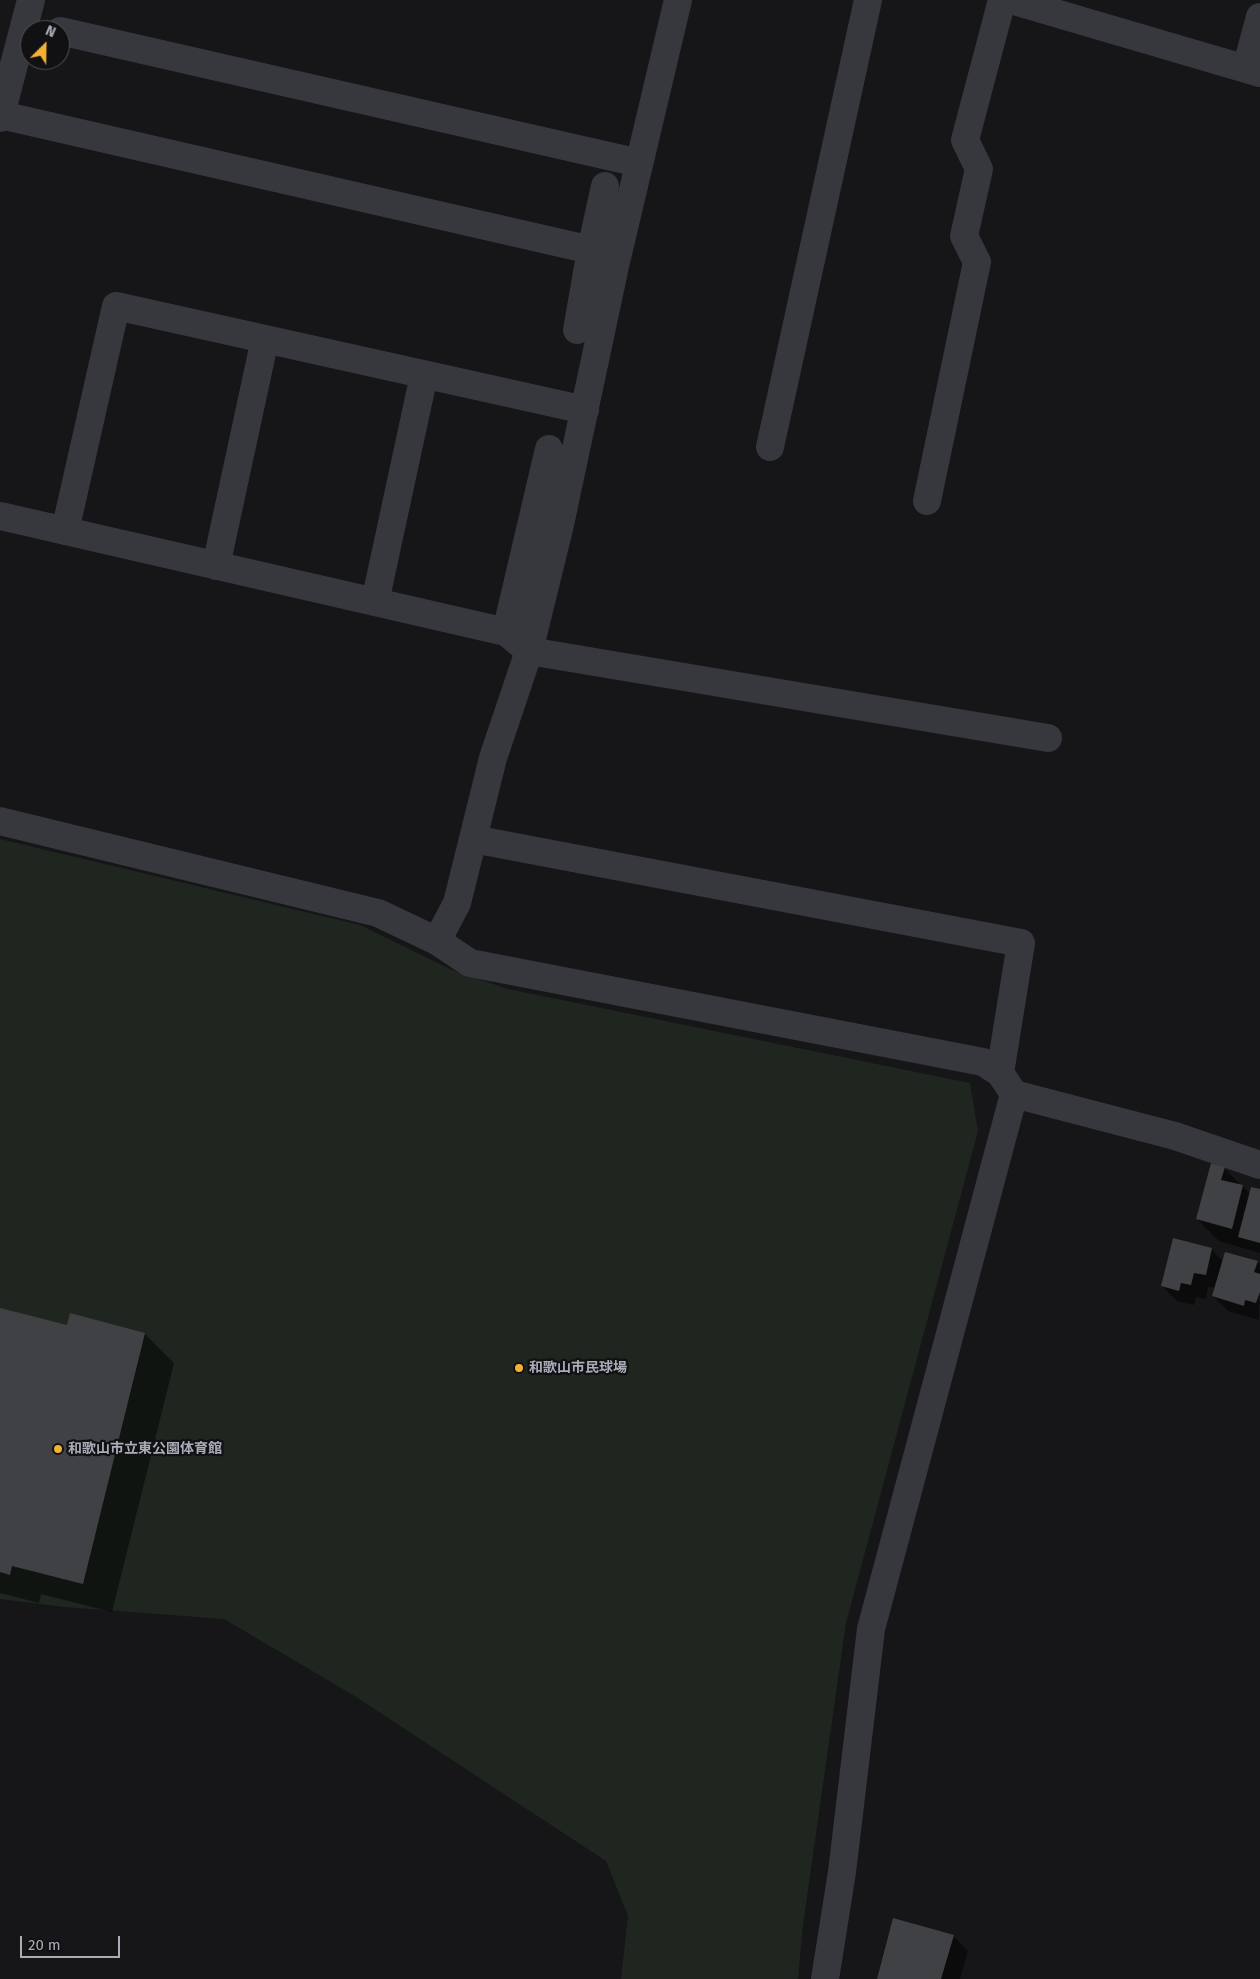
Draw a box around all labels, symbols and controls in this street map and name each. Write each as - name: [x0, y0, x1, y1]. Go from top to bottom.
- north arrow: [20, 20, 70, 70]
- text: N: [43, 22, 58, 41]
- place label: 和歌山市民球場: [529, 1360, 627, 1376]
- marker: 和歌山市民球場: [513, 1362, 525, 1374]
- place label: 和歌山市立東公園体育館: [68, 1441, 222, 1457]
- marker: 和歌山市立東公園体育館: [52, 1443, 64, 1455]
- scale bar: [22, 1926, 122, 1958]
- text: 20 m: [28, 1936, 61, 1954]

